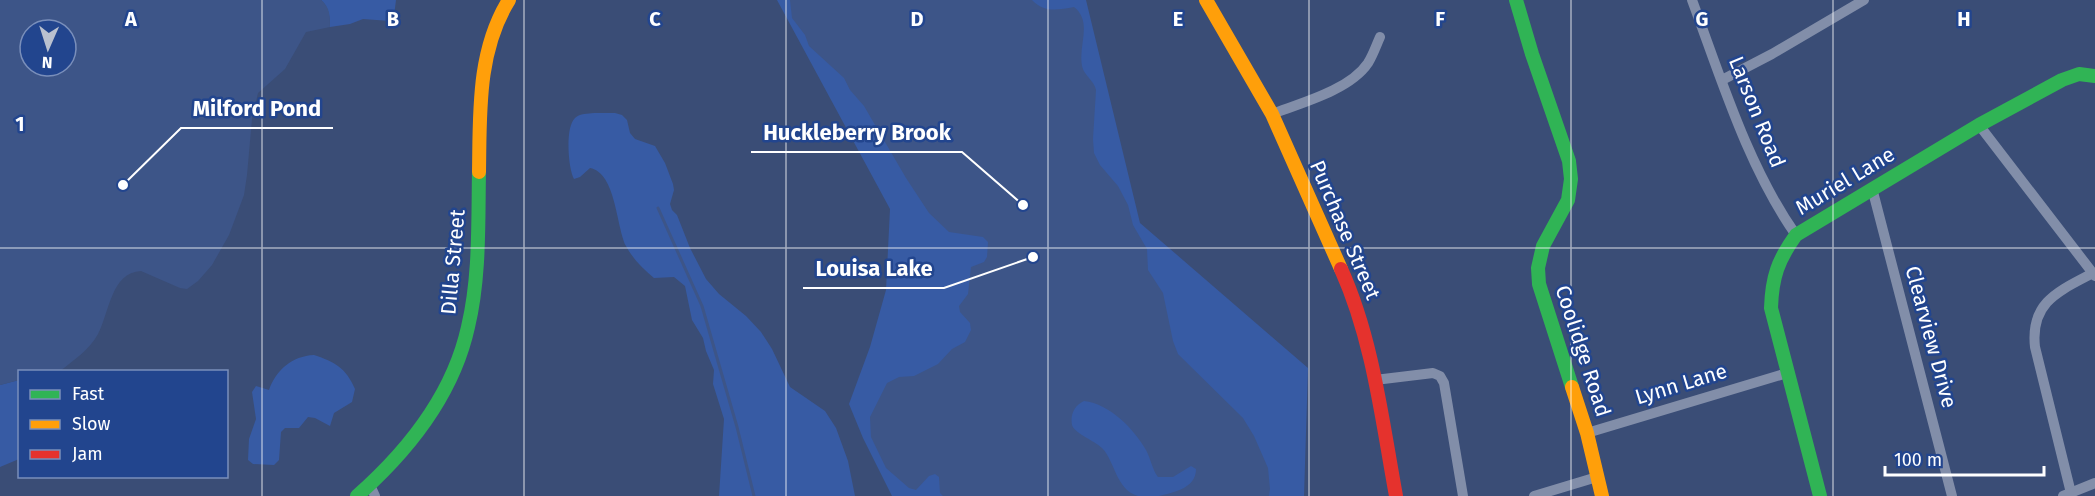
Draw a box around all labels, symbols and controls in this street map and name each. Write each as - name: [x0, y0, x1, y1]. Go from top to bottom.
- text: A: [124, 7, 138, 31]
- text: B: [387, 7, 399, 31]
- text: C: [649, 7, 661, 31]
- text: D: [910, 7, 924, 31]
- text: E: [1173, 7, 1183, 31]
- text: F: [1435, 7, 1445, 31]
- text: G: [1696, 7, 1708, 31]
- text: H: [1957, 7, 1971, 31]
- north arrow: [18, 18, 78, 78]
- street label: Larson Road: [1723, 52, 1791, 172]
- text: N: [41, 53, 53, 72]
- callout: Milford Pond: [181, 88, 333, 128]
- text: Milford Pond: [193, 95, 321, 122]
- text: 1: [15, 112, 25, 136]
- callout: Huckleberry Brook: [751, 112, 962, 152]
- text: Huckleberry Brook: [763, 119, 952, 146]
- street label: Muriel Lane: [1791, 141, 1899, 221]
- street label: Purchase Street: [1304, 156, 1386, 304]
- street label: Dilla Street: [435, 208, 471, 316]
- callout: Louisa Lake: [803, 248, 944, 288]
- text: Louisa Lake: [815, 255, 933, 282]
- street label: Clearview Drive: [1900, 263, 1962, 411]
- street label: Coolidge Road: [1550, 282, 1616, 420]
- street label: Lynn Lane: [1632, 358, 1730, 410]
- legend: [18, 370, 228, 478]
- text: Fast: [72, 383, 105, 405]
- text: Slow: [72, 413, 111, 435]
- scale bar: [1885, 439, 2044, 477]
- text: Jam: [72, 443, 103, 465]
- text: 100 m: [1894, 449, 1942, 471]

